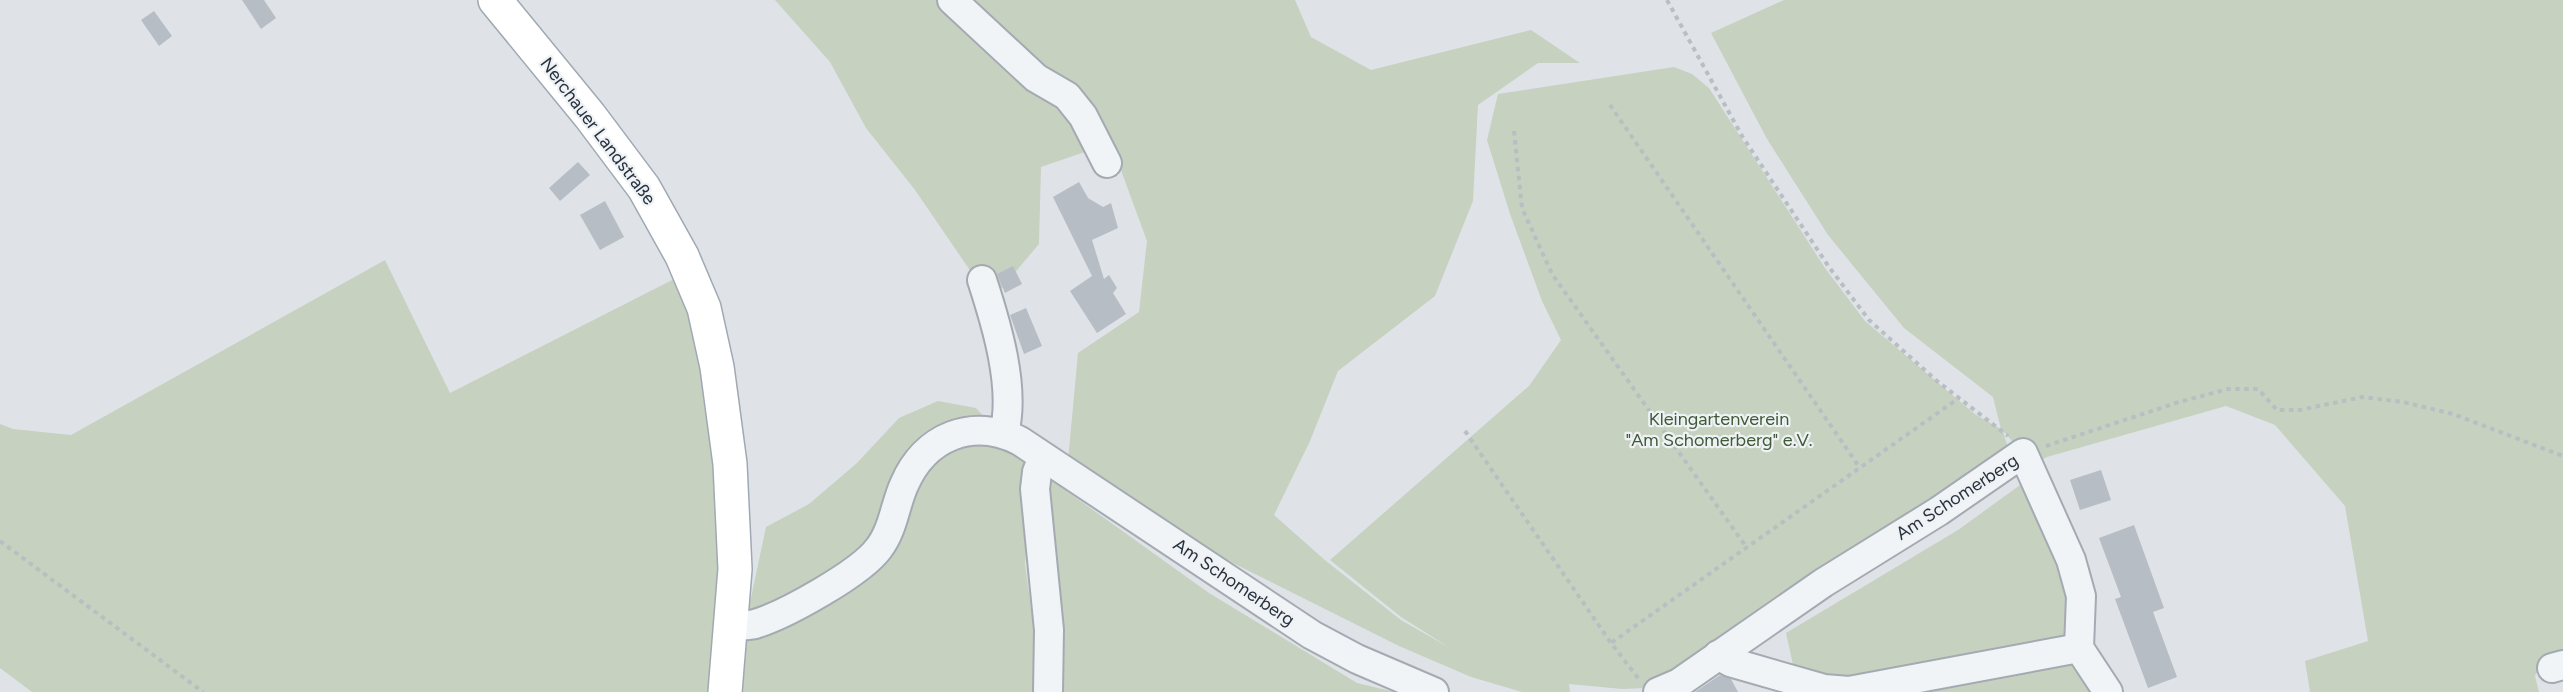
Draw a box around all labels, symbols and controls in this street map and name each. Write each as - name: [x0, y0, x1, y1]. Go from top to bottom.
- street label: Nerchauer Landstraße: [535, 53, 661, 209]
- park label: Kleingartenverein "Am Schomerberg" e.V.: [1625, 408, 1813, 451]
- street label: Am Schomerberg: [1892, 449, 2022, 545]
- street label: Am Schomerberg: [1169, 533, 1299, 631]

